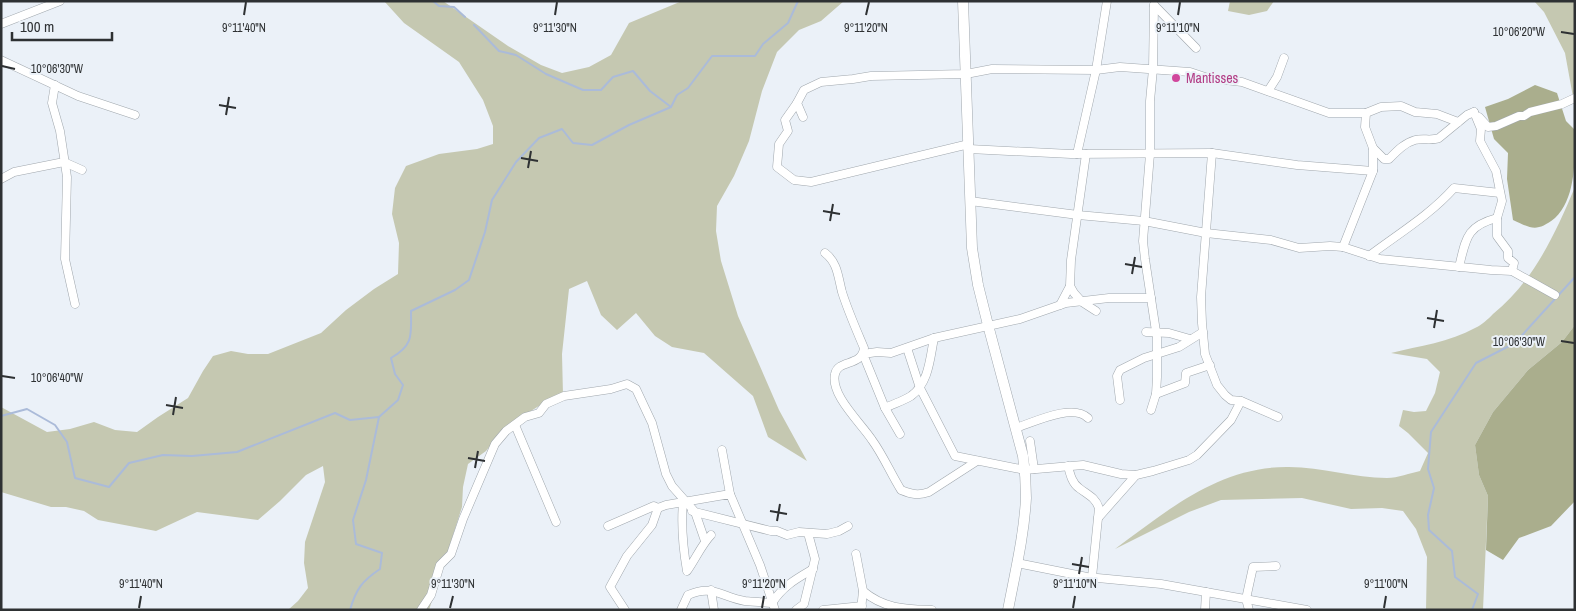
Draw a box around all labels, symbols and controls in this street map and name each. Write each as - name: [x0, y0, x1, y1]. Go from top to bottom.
- scale bar: [12, 10, 112, 42]
- text: 100 m: [20, 16, 54, 37]
- text: 9°11'40"N: [222, 20, 266, 36]
- text: 9°11'30"N: [533, 20, 577, 36]
- text: 9°11'20"N: [844, 20, 888, 36]
- text: 9°11'10"N: [1156, 20, 1200, 36]
- text: 10°06'20"W: [1493, 24, 1546, 40]
- text: 10°06'30"W: [31, 61, 84, 77]
- place label: Mantisses: [1186, 69, 1239, 87]
- marker: Mantisses: [1170, 72, 1182, 84]
- text: 10°06'30"W: [1493, 334, 1546, 350]
- text: 10°06'40"W: [31, 370, 84, 386]
- text: 9°11'40"N: [119, 576, 163, 592]
- text: 9°11'30"N: [431, 576, 475, 592]
- text: 9°11'20"N: [742, 576, 786, 592]
- text: 9°11'10"N: [1053, 576, 1097, 592]
- text: 9°11'00"N: [1364, 576, 1408, 592]

